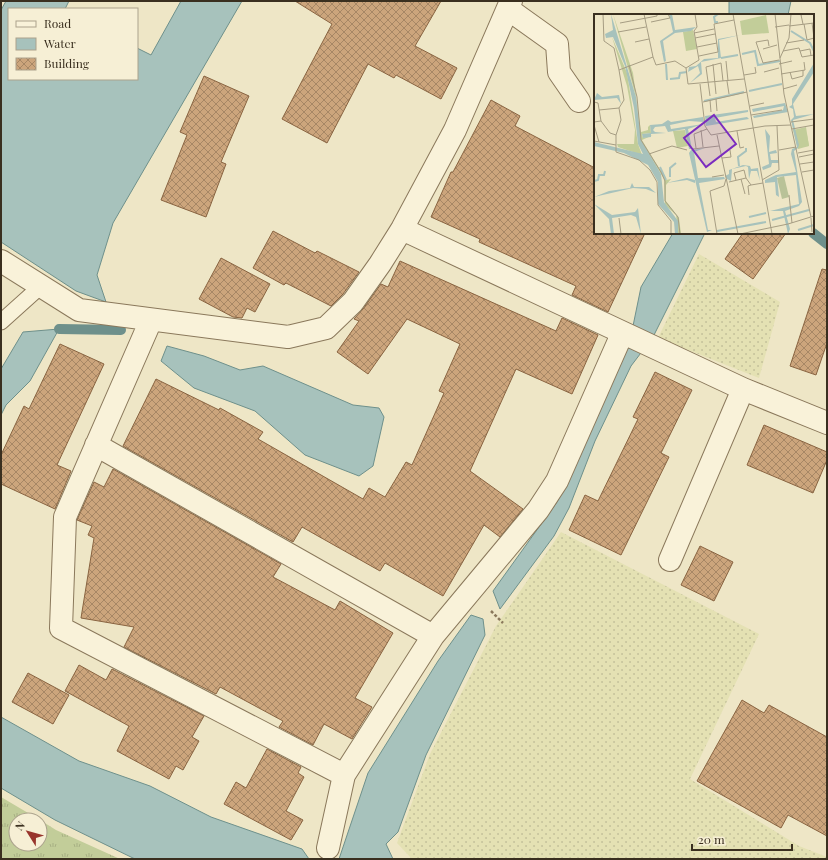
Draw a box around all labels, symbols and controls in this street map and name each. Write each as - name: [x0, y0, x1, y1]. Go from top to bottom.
- legend: [8, 8, 138, 80]
- inset map: [594, 14, 814, 234]
- text: Road: [44, 15, 71, 31]
- text: Water: [43, 35, 77, 51]
- text: Building: [44, 55, 90, 71]
- north arrow: [8, 812, 48, 852]
- text: N: [11, 818, 28, 833]
- scale bar: [692, 826, 792, 852]
- text: 20 m: [698, 831, 725, 847]

